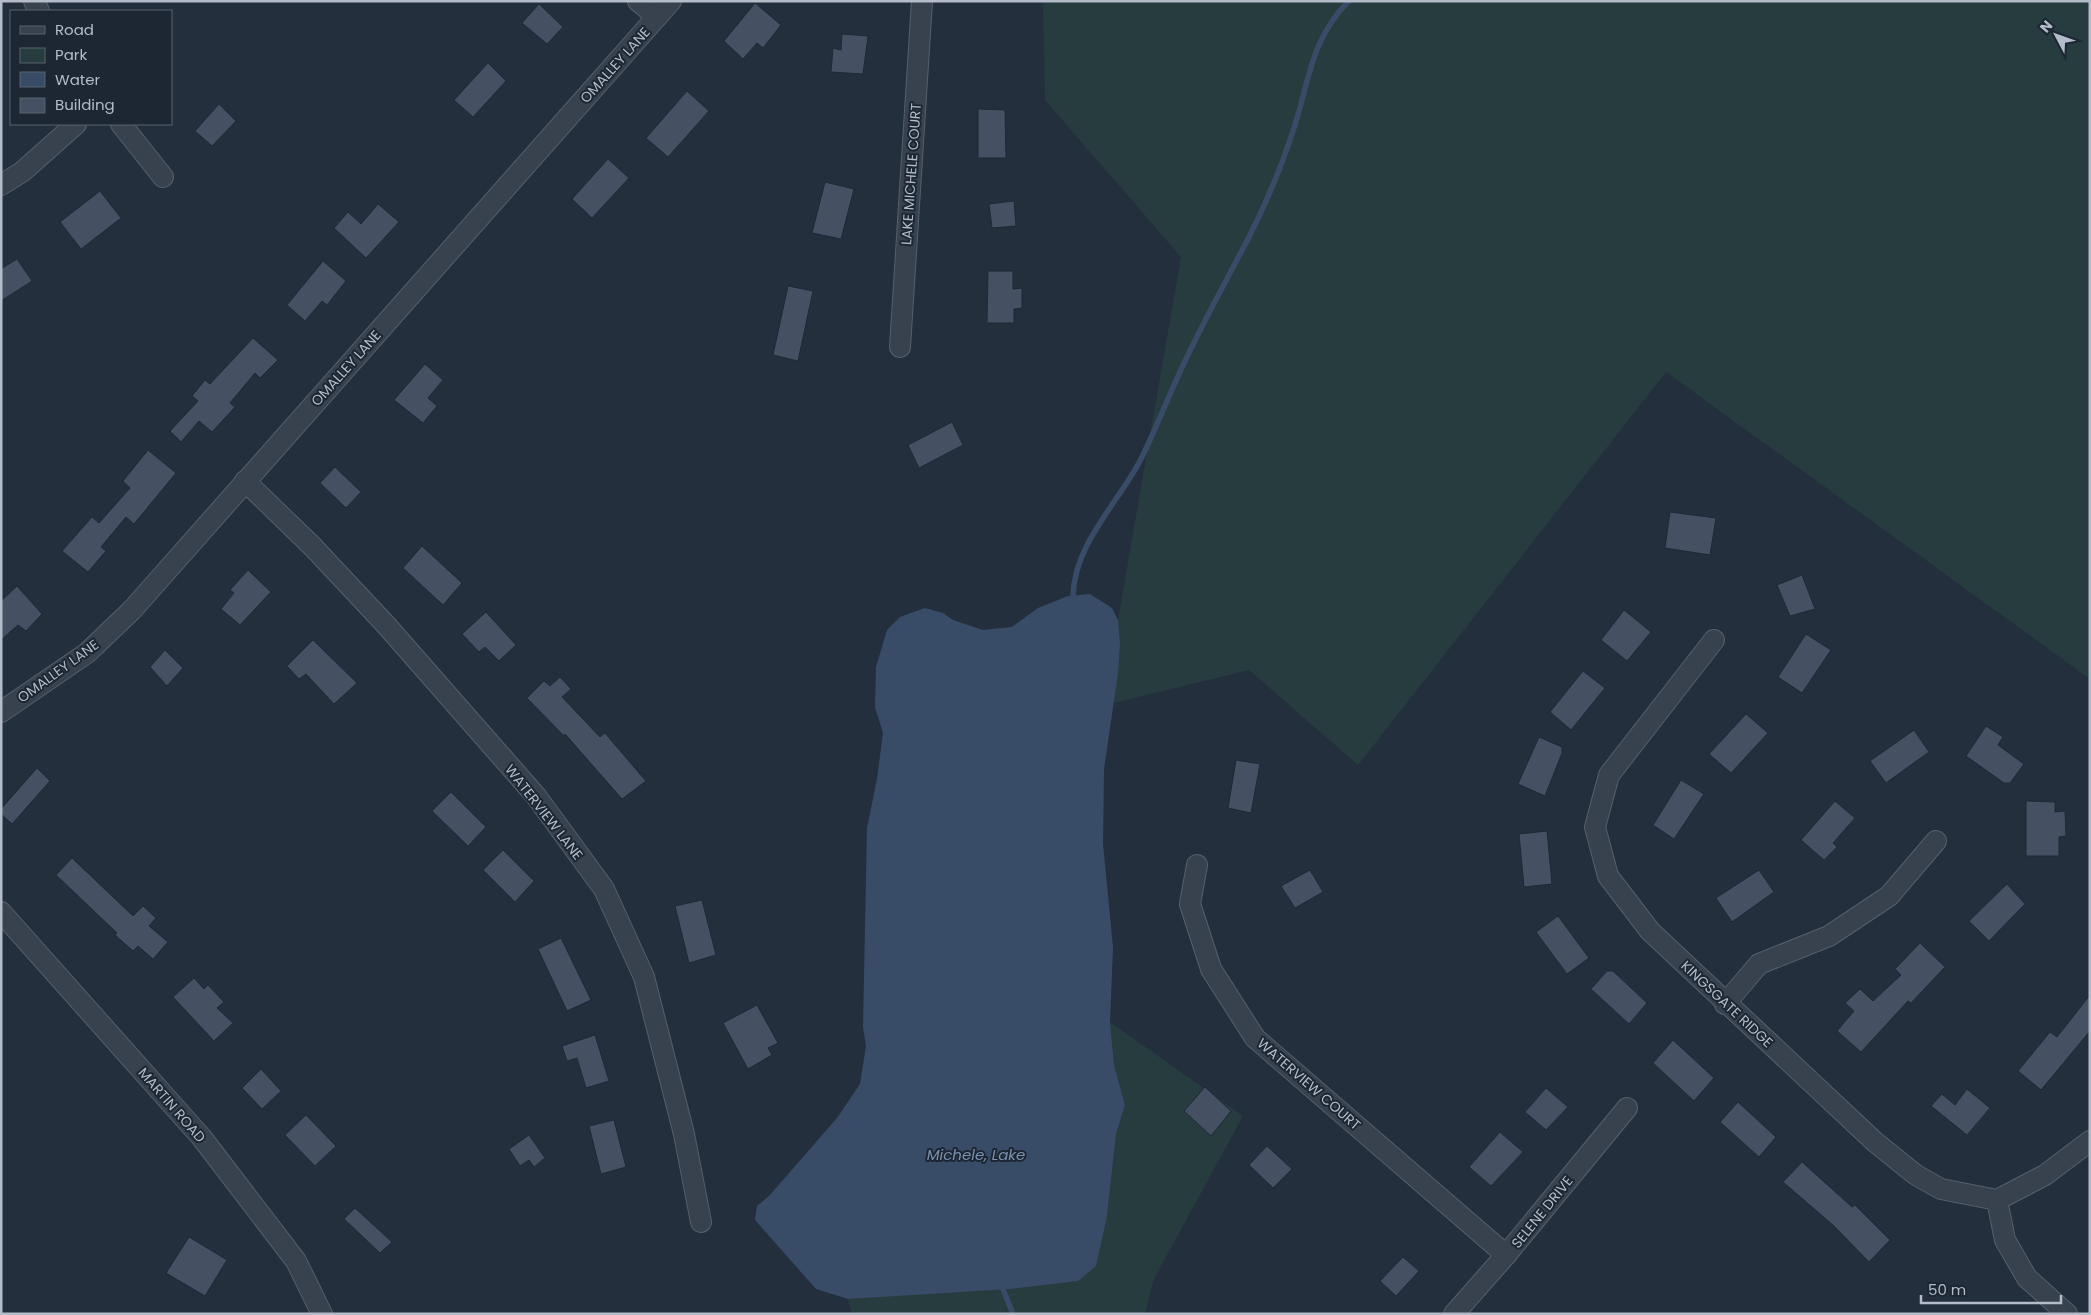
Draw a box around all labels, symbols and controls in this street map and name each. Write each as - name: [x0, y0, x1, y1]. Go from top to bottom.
- legend: [10, 10, 172, 125]
- north arrow: [2031, 10, 2081, 60]
- text: N: [2035, 16, 2057, 37]
- text: Road: [55, 19, 94, 40]
- street label: OMALLEY LANE: [575, 23, 655, 107]
- text: Park: [55, 44, 87, 65]
- text: Water: [55, 69, 101, 90]
- text: Building: [55, 94, 115, 115]
- street label: LAKE MICHELE COURT: [896, 102, 926, 246]
- street label: OMALLEY LANE: [306, 326, 386, 410]
- street label: OMALLEY LANE: [13, 635, 103, 707]
- street label: WATERVIEW LANE: [500, 760, 588, 864]
- street label: KINGSGATE RIDGE: [1676, 956, 1778, 1052]
- street label: WATERVIEW COURT: [1253, 1033, 1365, 1135]
- street label: MARTIN ROAD: [134, 1063, 210, 1147]
- water label: Michele, Lake: [927, 1144, 1025, 1165]
- street label: SELENE DRIVE: [1507, 1172, 1577, 1252]
- scale bar: [1921, 1272, 2061, 1304]
- text: 50 m: [1928, 1279, 1966, 1300]

